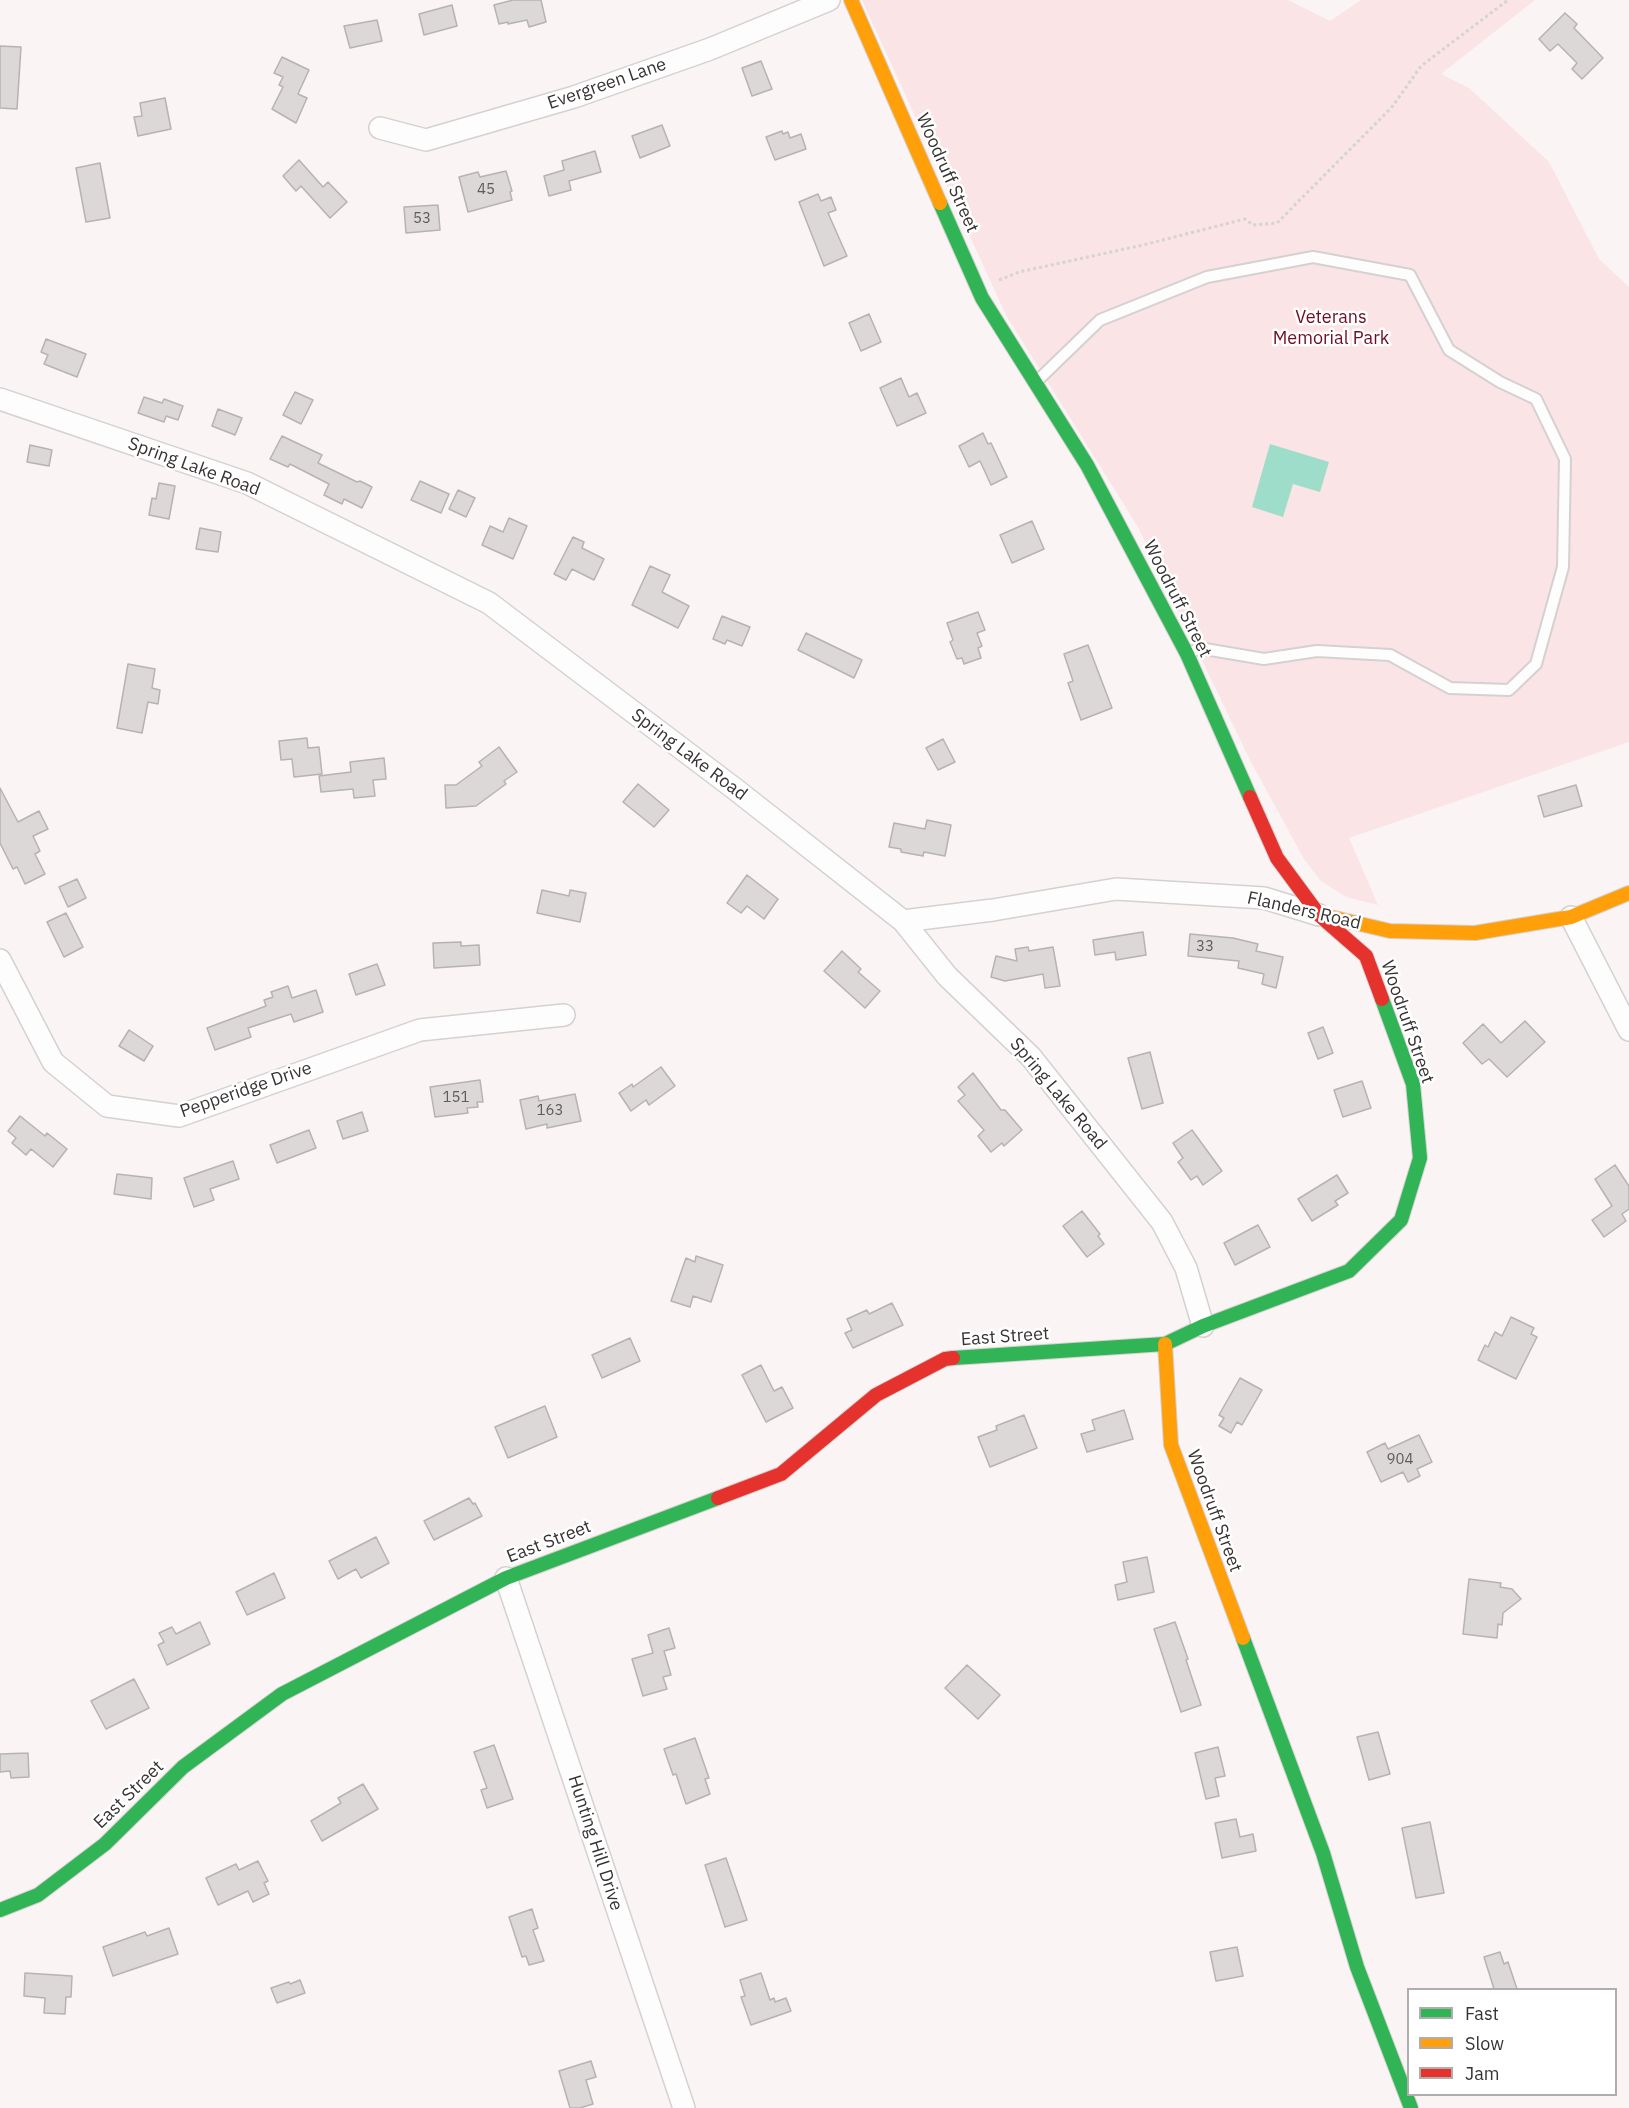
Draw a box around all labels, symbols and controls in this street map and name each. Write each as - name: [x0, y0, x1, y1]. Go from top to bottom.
- street label: Evergreen Lane: [545, 54, 669, 114]
- street label: Woodruff Street: [911, 110, 983, 236]
- house number: 45: [477, 181, 495, 199]
- house number: 53: [413, 210, 431, 228]
- park label: Veterans Memorial Park: [1273, 307, 1389, 350]
- street label: Spring Lake Road: [125, 433, 263, 501]
- street label: Woodruff Street: [1138, 537, 1216, 661]
- street label: Spring Lake Road: [627, 704, 751, 806]
- street label: Flanders Road: [1245, 887, 1363, 935]
- house number: 33: [1196, 938, 1214, 956]
- street label: Woodruff Street: [1376, 958, 1438, 1086]
- street label: Spring Lake Road: [1005, 1034, 1111, 1154]
- street label: Pepperidge Drive: [177, 1057, 315, 1123]
- house number: 151: [443, 1089, 469, 1107]
- house number: 163: [537, 1102, 563, 1120]
- street label: East Street: [960, 1323, 1050, 1351]
- street label: Woodruff Street: [1182, 1447, 1246, 1575]
- house number: 904: [1387, 1451, 1413, 1469]
- street label: East Street: [504, 1516, 594, 1568]
- street label: East Street: [90, 1756, 168, 1834]
- street label: Hunting Hill Drive: [563, 1773, 627, 1913]
- legend: [1407, 1988, 1617, 2096]
- text: Fast: [1465, 2002, 1499, 2025]
- text: Slow: [1465, 2032, 1504, 2055]
- text: Jam: [1465, 2062, 1500, 2085]

